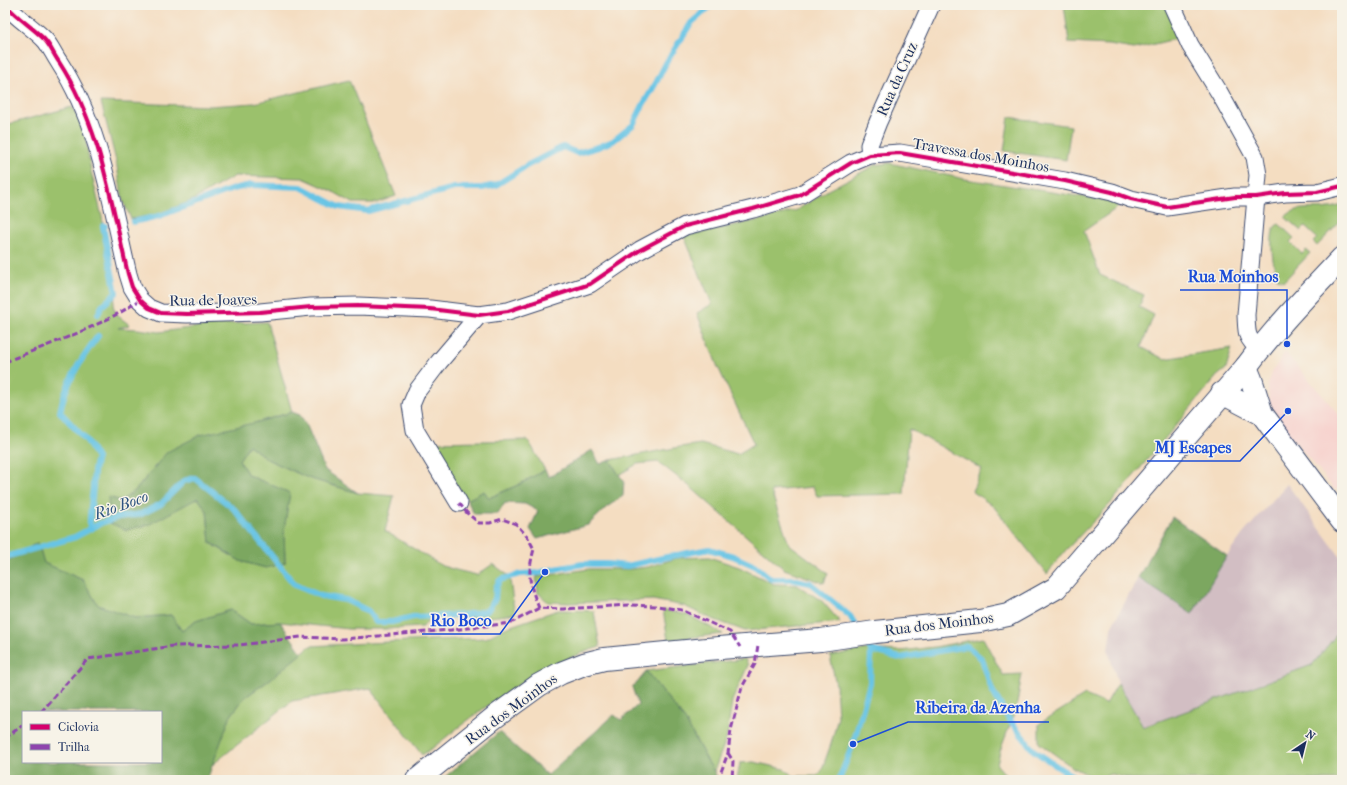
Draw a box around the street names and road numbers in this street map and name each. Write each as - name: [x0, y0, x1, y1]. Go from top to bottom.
- street label: Rua da Cruz: [873, 39, 921, 119]
- street label: Travessa dos Moinhos: [911, 134, 1051, 176]
- street label: Rua de Joaves: [169, 290, 258, 310]
- street label: Rua dos Moinhos: [884, 608, 995, 640]
- street label: Rua dos Moinhos: [461, 669, 561, 748]

